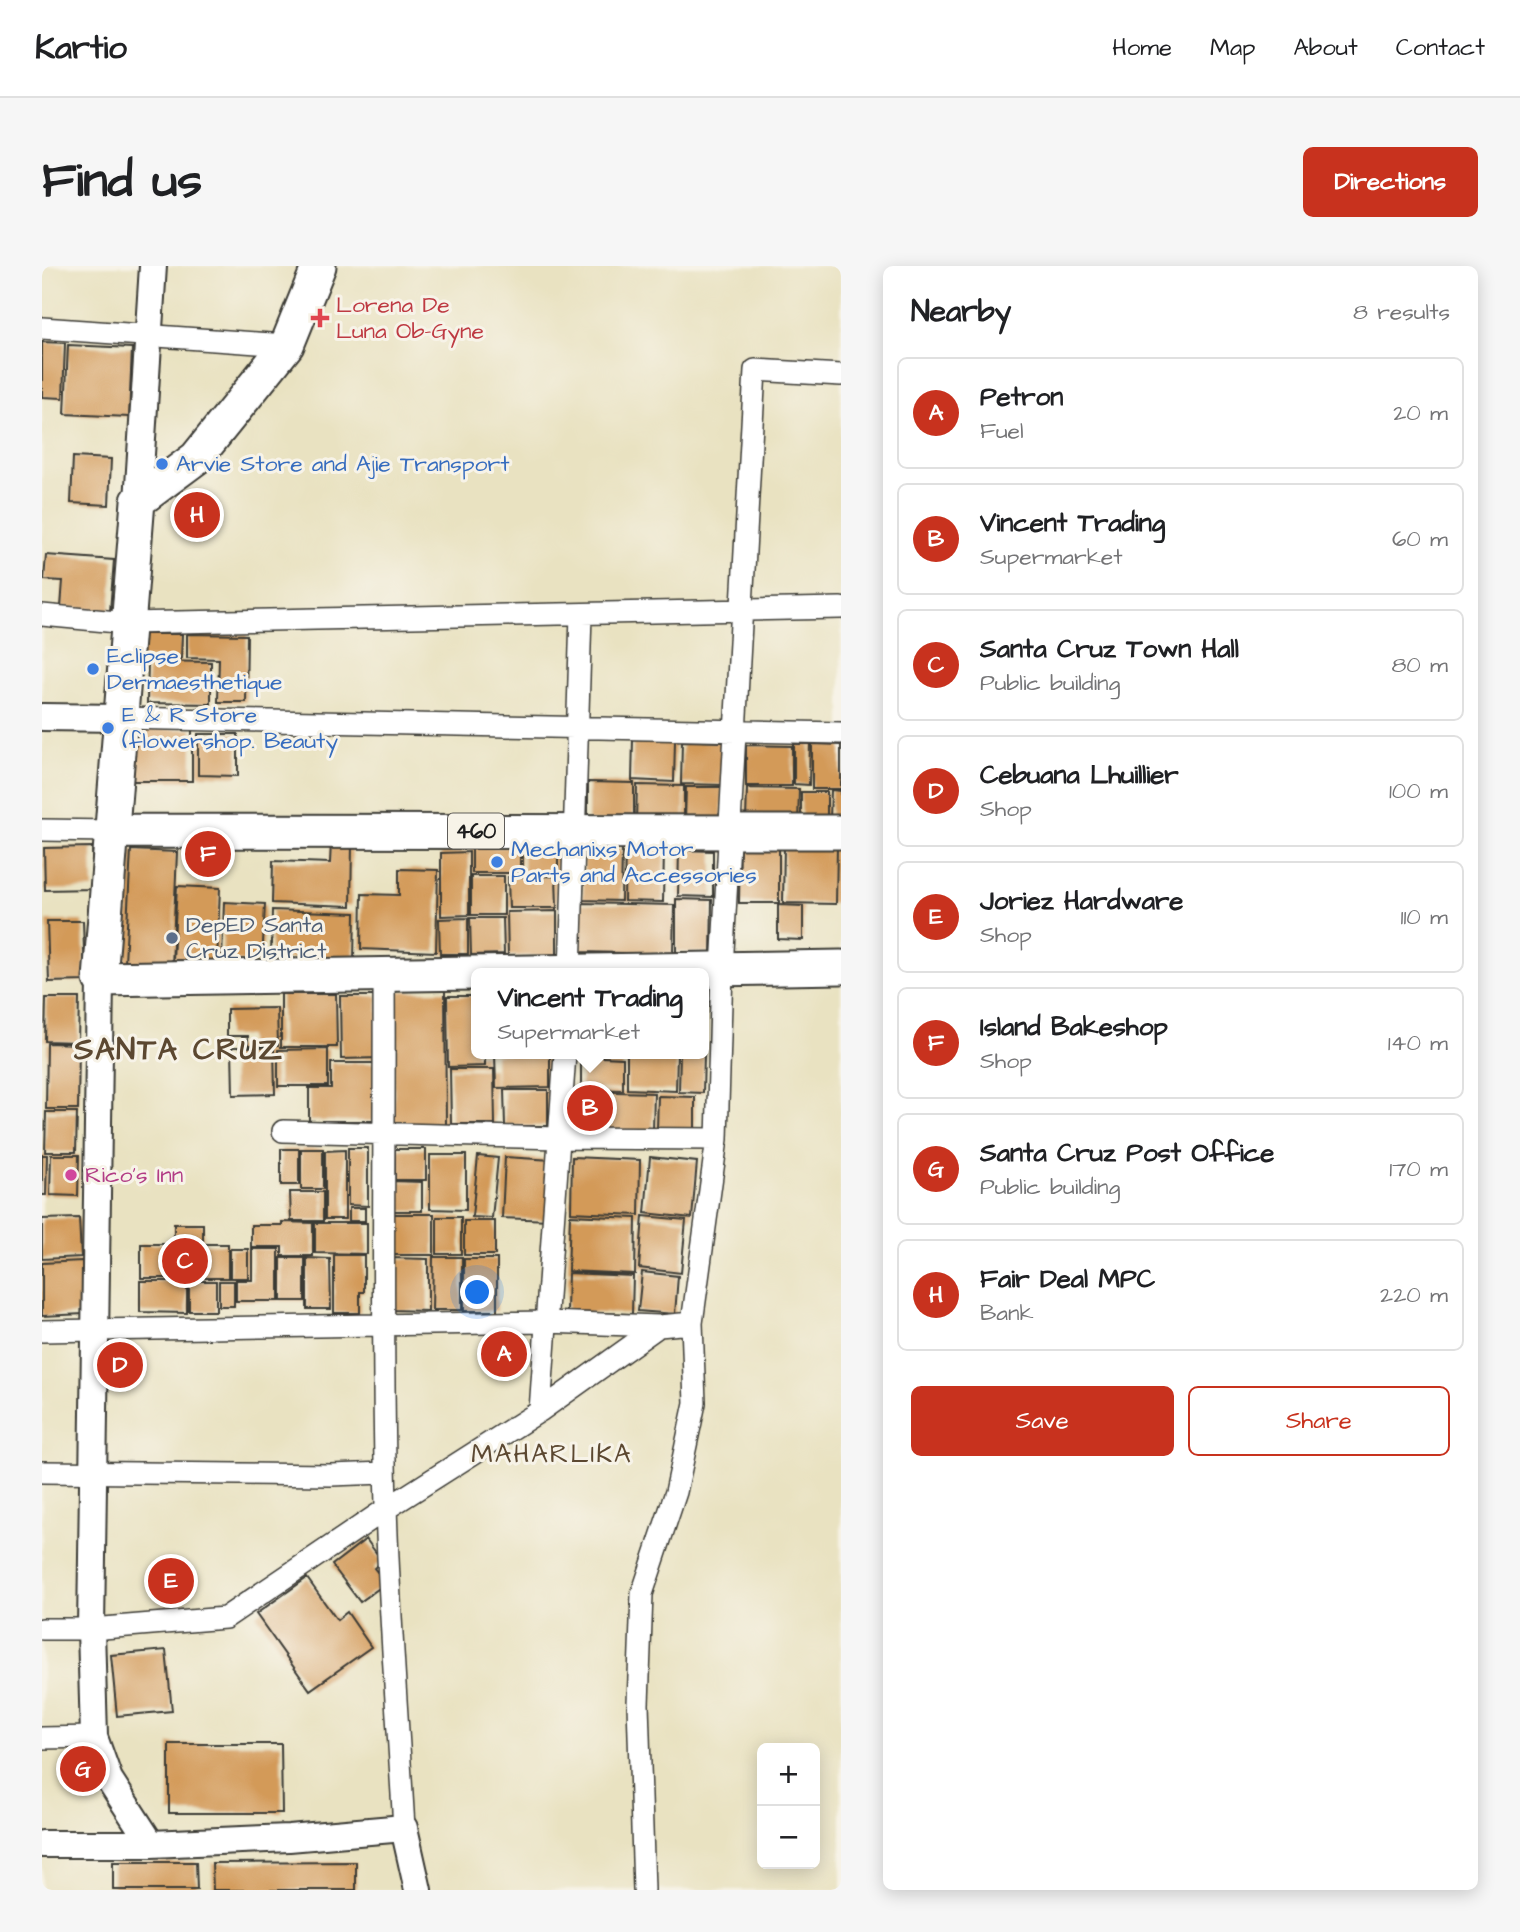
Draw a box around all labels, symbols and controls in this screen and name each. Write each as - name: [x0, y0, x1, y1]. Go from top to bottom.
- text: Kartio: [35, 25, 127, 71]
- text: Home: [1112, 31, 1172, 65]
- text: Map: [1210, 31, 1255, 65]
- text: About: [1293, 31, 1358, 65]
- text: Contact: [1396, 31, 1485, 65]
- button: Directions: [1303, 147, 1478, 217]
- text: Find us: [42, 148, 202, 216]
- place label: Lorena De Luna Ob-Gyne: [336, 289, 484, 348]
- text: Nearby: [911, 291, 1011, 333]
- text: 8 results: [1353, 296, 1450, 328]
- marker: Lorena De Luna Ob-Gyne: [310, 308, 330, 328]
- text: Petron: [980, 379, 1063, 415]
- text: A: [929, 397, 943, 429]
- text: 20 m: [1393, 397, 1448, 429]
- text: Fuel: [980, 415, 1024, 447]
- place label: Arvie Store and Ajie Transport: [176, 448, 510, 480]
- marker: Arvie Store and Ajie Transport: [154, 456, 170, 472]
- pin: H: [174, 489, 220, 541]
- text: Vincent Trading: [980, 505, 1165, 541]
- text: B: [928, 523, 944, 555]
- text: 60 m: [1392, 523, 1448, 555]
- text: Supermarket: [980, 541, 1123, 573]
- text: Santa Cruz Town Hall: [980, 631, 1239, 667]
- place label: Eclipse Dermaesthetique: [107, 640, 283, 698]
- text: C: [928, 649, 944, 681]
- text: 80 m: [1391, 649, 1448, 681]
- marker: Eclipse Dermaesthetique: [85, 661, 101, 677]
- text: Public building: [980, 667, 1120, 699]
- place label: E & R Store (flowershop. Beauty: [122, 699, 338, 758]
- marker: E & R Store (flowershop. Beauty: [100, 720, 116, 736]
- text: Cebuana Lhuillier: [980, 757, 1179, 793]
- text: D: [929, 775, 943, 807]
- text: 100 m: [1389, 775, 1448, 807]
- text: Shop: [980, 793, 1032, 825]
- road number: 460: [448, 814, 504, 848]
- pin: F: [185, 828, 231, 880]
- place label: Mechanixs Motor Parts and Accessories: [511, 833, 757, 891]
- marker: Mechanixs Motor Parts and Accessories: [489, 854, 505, 870]
- text: Joriez Hardware: [980, 883, 1183, 919]
- text: E: [929, 901, 943, 933]
- text: 110 m: [1400, 901, 1448, 933]
- place label: DepED Santa Cruz District: [186, 909, 327, 967]
- text: Shop: [980, 919, 1032, 951]
- marker: DepED Santa Cruz District: [164, 930, 180, 946]
- popup: [471, 968, 709, 1059]
- text: Vincent Trading: [497, 980, 683, 1016]
- text: Island Bakeshop: [980, 1009, 1168, 1045]
- text: Supermarket: [497, 1016, 640, 1048]
- text: F: [928, 1027, 944, 1059]
- text: 140 m: [1388, 1027, 1448, 1059]
- district label: SANTA CRUZ: [73, 1029, 284, 1071]
- text: Shop: [980, 1045, 1032, 1077]
- pin: B: [567, 1082, 613, 1134]
- text: Santa Cruz Post Office: [980, 1135, 1274, 1171]
- text: G: [928, 1153, 944, 1185]
- text: 170 m: [1389, 1153, 1448, 1185]
- place label: Rico's Inn: [85, 1159, 183, 1191]
- marker: Rico's Inn: [63, 1167, 79, 1183]
- text: Public building: [980, 1171, 1120, 1203]
- pin: C: [162, 1235, 208, 1287]
- text: Fair Deal MPC: [980, 1261, 1155, 1297]
- your location: [460, 1275, 494, 1309]
- text: H: [929, 1279, 943, 1311]
- text: 220 m: [1380, 1279, 1448, 1311]
- text: Bank: [980, 1297, 1034, 1329]
- pin: A: [481, 1328, 527, 1380]
- pin: D: [97, 1339, 143, 1391]
- button: Save: [911, 1386, 1174, 1456]
- button: Share: [1188, 1386, 1450, 1456]
- district label: MAHARLIKA: [471, 1436, 633, 1472]
- pin: E: [148, 1555, 194, 1607]
- pin: G: [60, 1743, 106, 1795]
- map controls: [757, 1743, 820, 1869]
- button: +: [757, 1743, 820, 1806]
- button: −: [757, 1806, 820, 1869]

